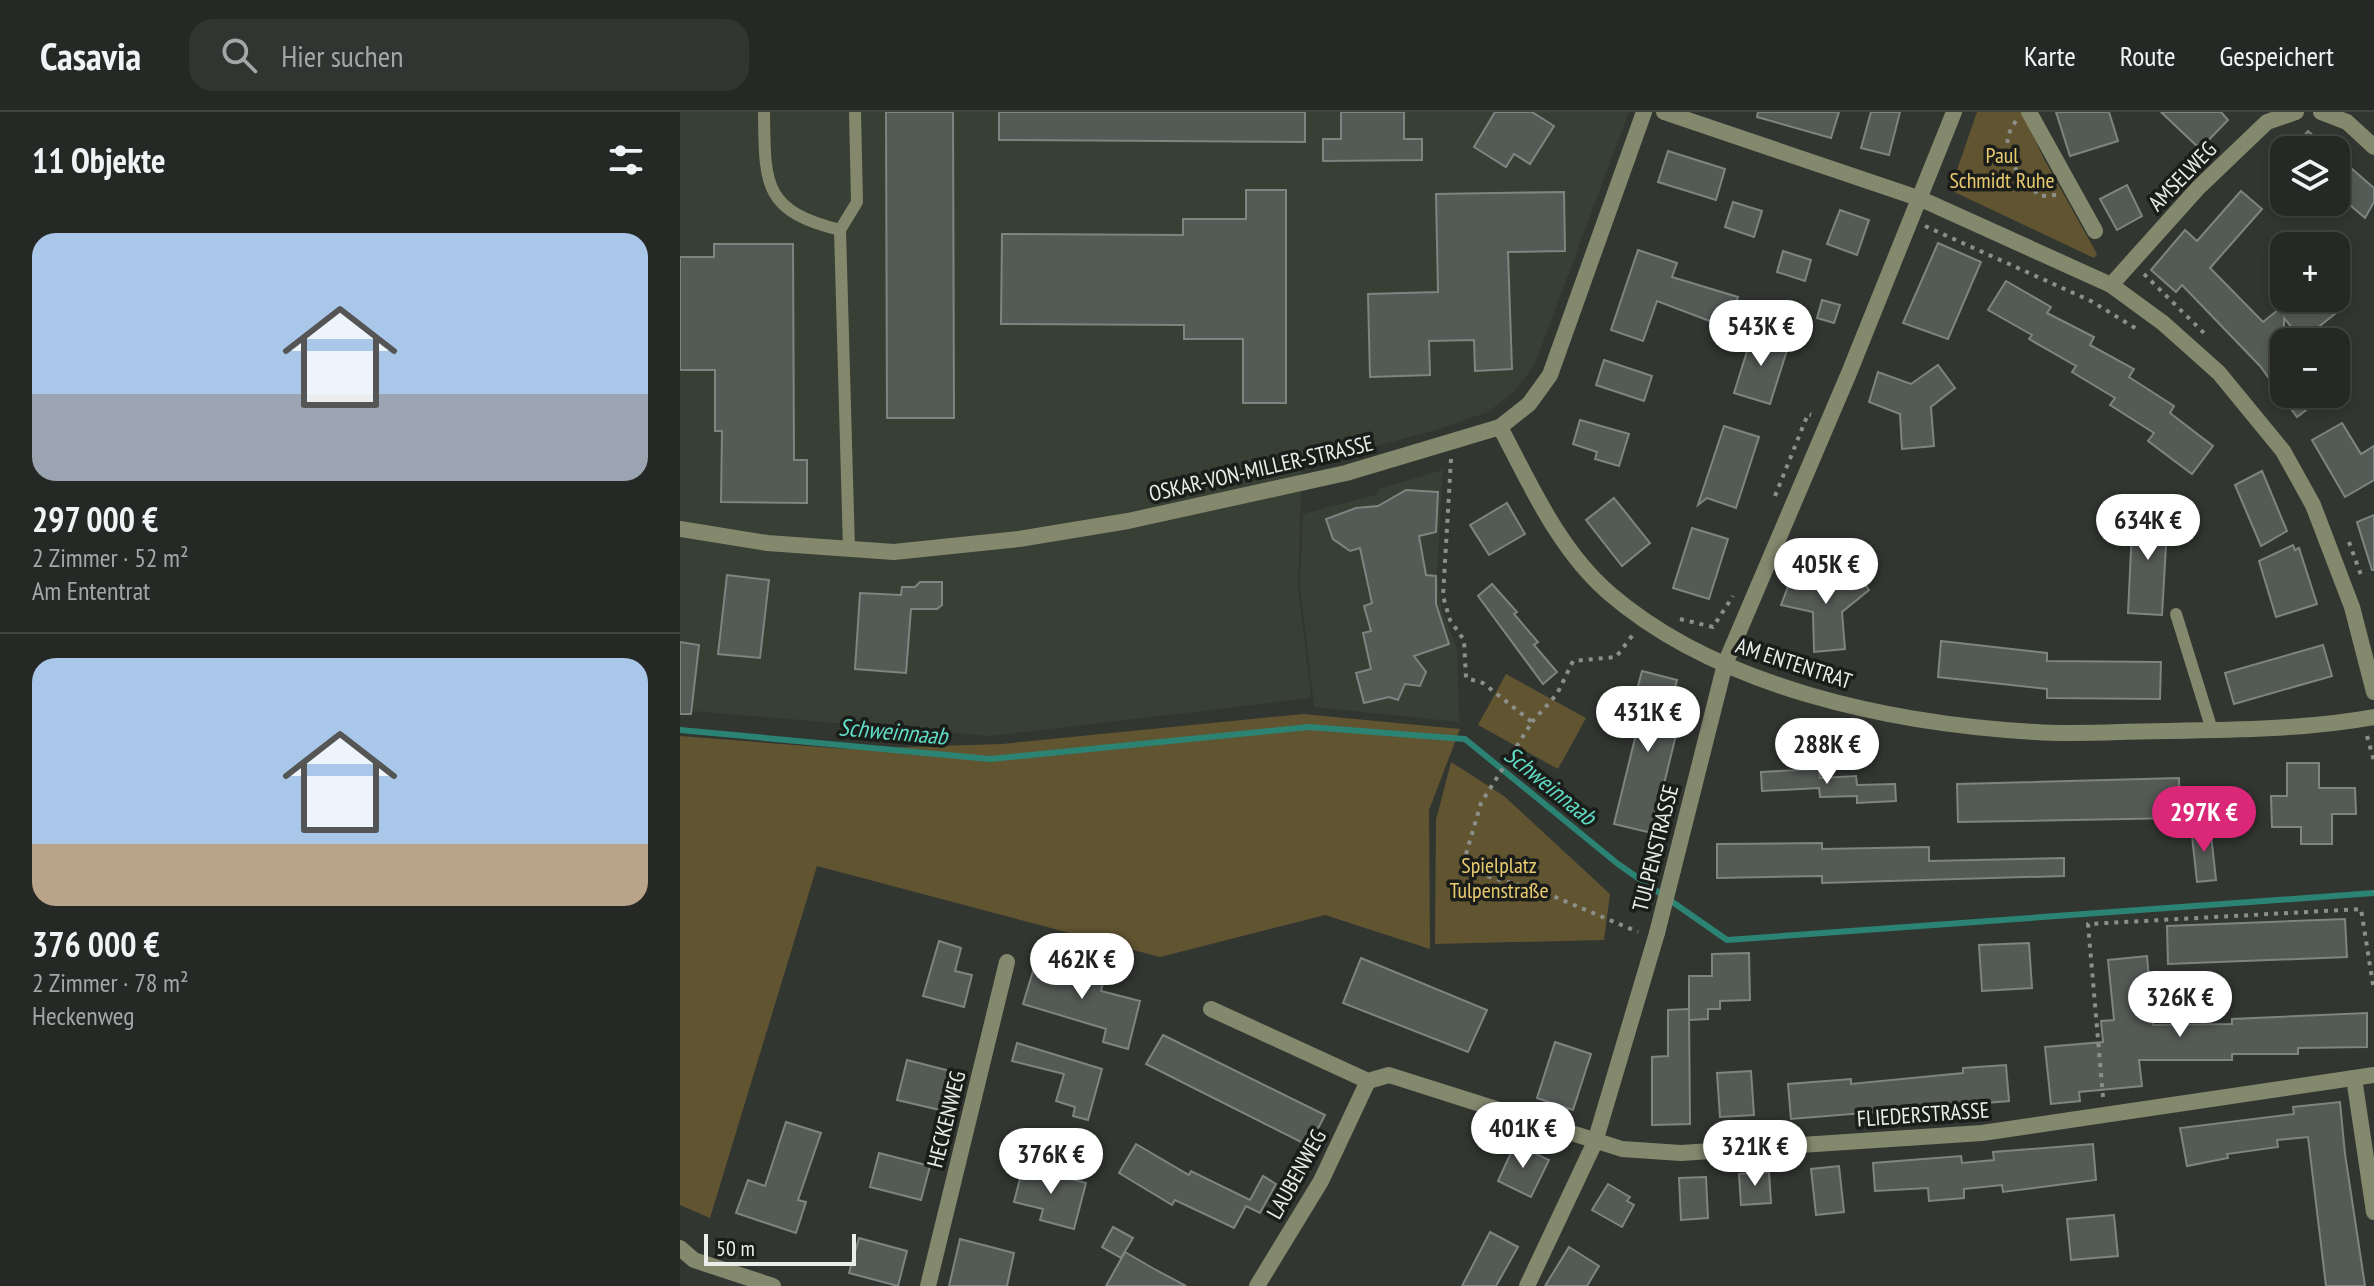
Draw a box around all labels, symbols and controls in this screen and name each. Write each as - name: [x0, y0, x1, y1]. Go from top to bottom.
- search box: [189, 19, 749, 91]
- text: Casavia: [40, 31, 141, 80]
- icon: search: [217, 33, 261, 77]
- text: Hier suchen: [281, 36, 403, 75]
- text: Karte: [2024, 37, 2076, 74]
- text: Route: [2120, 37, 2175, 74]
- text: Gespeichert: [2219, 37, 2334, 74]
- street label: AMSELWEG: [2142, 135, 2222, 217]
- map controls: [2270, 136, 2350, 408]
- button: layers: [2270, 136, 2350, 216]
- text: 11 Objekte: [32, 138, 166, 182]
- icon: filters: [604, 138, 648, 182]
- park label: Paul Schmidt Ruhe: [1949, 141, 2055, 194]
- button: +: [2270, 232, 2350, 312]
- icon: home: [268, 285, 412, 429]
- pin: 543K €: [1696, 300, 1826, 368]
- text: 543K €: [1727, 309, 1795, 342]
- button: −: [2270, 328, 2350, 408]
- street label: OSKAR-VON-MILLER-STRASSE: [1146, 429, 1376, 507]
- pin: 634K €: [2083, 494, 2213, 562]
- text: 297 000 €: [32, 497, 158, 541]
- text: 634K €: [2114, 503, 2182, 536]
- pin: 405K €: [1761, 538, 1891, 606]
- text: 2 Zimmer · 52 m²: [32, 541, 189, 574]
- text: 405K €: [1792, 547, 1860, 580]
- text: Am Ententrat: [32, 574, 150, 607]
- street label: AM ENTENTRAT: [1732, 631, 1856, 695]
- pin: 431K €: [1583, 686, 1713, 754]
- text: 431K €: [1614, 695, 1682, 728]
- icon: home: [268, 710, 412, 854]
- water label: Schweinnaab: [837, 711, 950, 752]
- pin: 288K €: [1762, 718, 1892, 786]
- text: 288K €: [1793, 727, 1861, 760]
- water label: Schweinnaab: [1498, 739, 1604, 833]
- street label: TULPENSTRASSE: [1626, 782, 1684, 914]
- pin: 297K €: [2139, 786, 2269, 854]
- text: 297K €: [2170, 795, 2238, 828]
- park label: Spielplatz Tulpenstraße: [1449, 851, 1549, 904]
- text: 376 000 €: [32, 922, 160, 966]
- pin: 462K €: [1017, 933, 1147, 1001]
- text: 462K €: [1048, 942, 1116, 975]
- text: 2 Zimmer · 78 m²: [32, 966, 189, 999]
- pin: 326K €: [2115, 971, 2245, 1039]
- text: 326K €: [2146, 980, 2214, 1013]
- text: Heckenweg: [32, 999, 135, 1032]
- street label: HECKENWEG: [921, 1068, 971, 1170]
- street label: FLIEDERSTRASSE: [1856, 1095, 1990, 1133]
- pin: 401K €: [1458, 1102, 1588, 1170]
- text: 401K €: [1489, 1111, 1557, 1144]
- pin: 321K €: [1690, 1120, 1820, 1188]
- street label: LAUBENWEG: [1260, 1124, 1332, 1224]
- pin: 376K €: [986, 1128, 1116, 1196]
- text: 321K €: [1721, 1129, 1789, 1162]
- text: 376K €: [1017, 1137, 1085, 1170]
- scale bar: [704, 1230, 856, 1266]
- text: 50 m: [716, 1234, 755, 1262]

